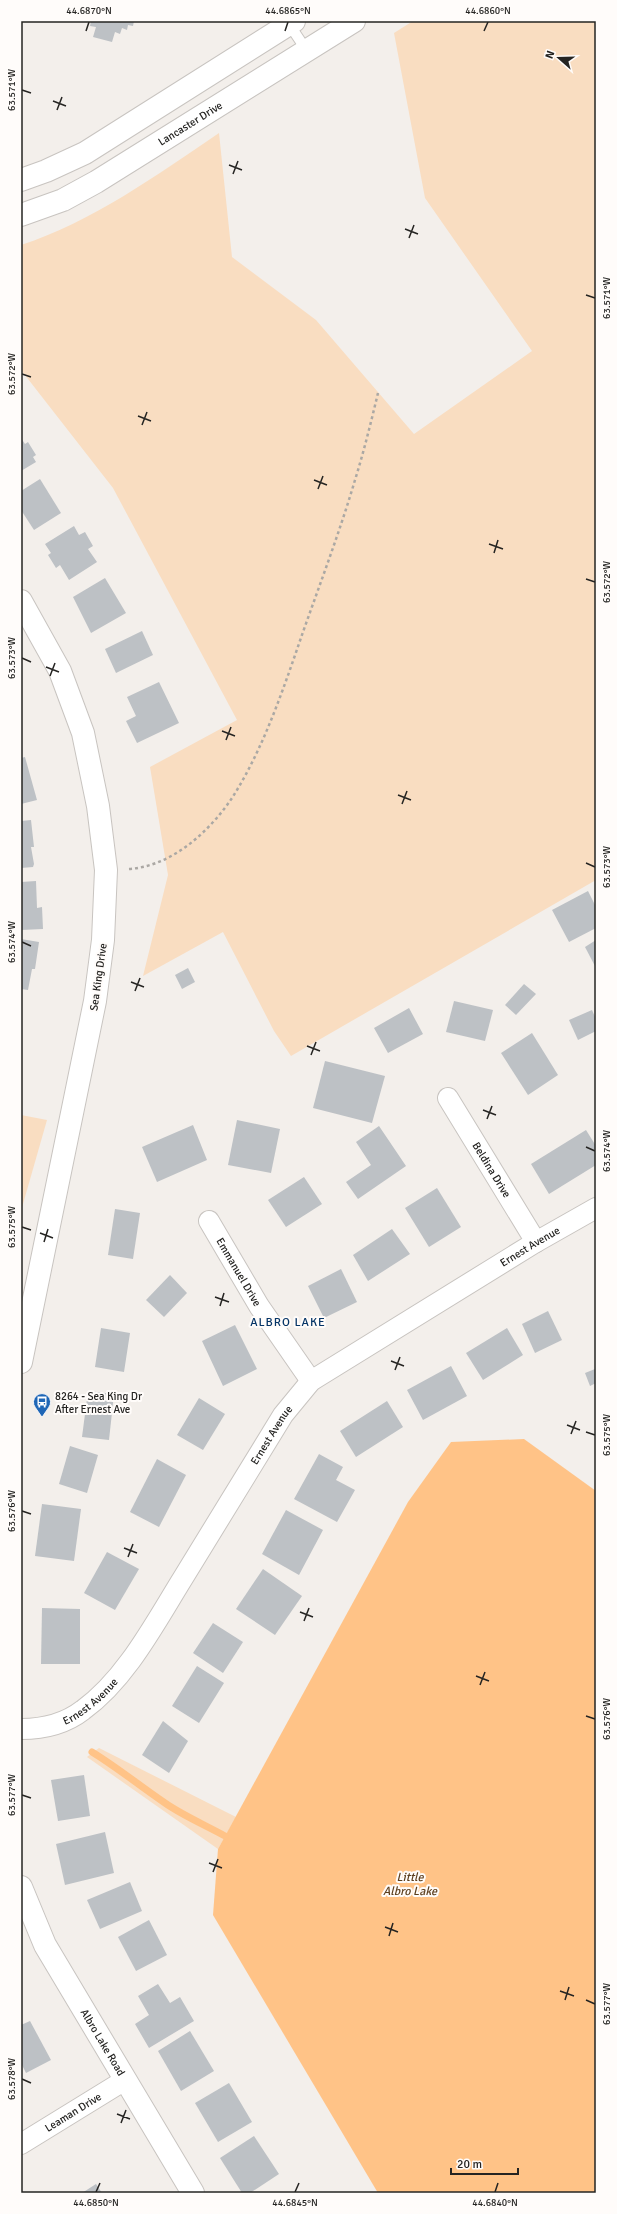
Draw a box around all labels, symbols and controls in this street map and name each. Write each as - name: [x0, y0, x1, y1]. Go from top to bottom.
- text: 44.6870°N: [66, 5, 112, 17]
- text: 44.6865°N: [265, 5, 311, 17]
- text: 44.6860°N: [465, 5, 511, 17]
- north arrow: [539, 38, 579, 78]
- text: N: [543, 49, 557, 61]
- text: 63.571°W: [6, 69, 18, 111]
- street label: Lancaster Drive: [156, 99, 225, 149]
- text: 63.571°W: [601, 277, 613, 319]
- text: 63.572°W: [6, 353, 18, 395]
- text: 63.572°W: [601, 561, 613, 603]
- text: 63.573°W: [6, 637, 18, 679]
- text: 63.573°W: [601, 846, 613, 888]
- text: 63.574°W: [6, 921, 18, 963]
- street label: Sea King Drive: [87, 943, 110, 1012]
- text: 63.574°W: [601, 1130, 613, 1172]
- street label: Beldina Drive: [469, 1140, 513, 1200]
- text: 63.575°W: [6, 1206, 18, 1248]
- street label: Ernest Avenue: [498, 1224, 562, 1270]
- street label: Emmanuel Drive: [213, 1236, 264, 1309]
- district label: ALBRO LAKE: [250, 1315, 326, 1330]
- place label: 8264 - Sea King Dr After Ernest Ave: [55, 1390, 142, 1416]
- bus stop icon: 8264 - Sea King Dr After Ernest Ave: [32, 1392, 52, 1417]
- street label: Ernest Avenue: [248, 1403, 295, 1467]
- text: 63.575°W: [601, 1414, 613, 1456]
- text: 63.576°W: [6, 1490, 18, 1532]
- street label: Ernest Avenue: [61, 1676, 121, 1728]
- text: 63.576°W: [601, 1698, 613, 1740]
- text: 63.577°W: [6, 1774, 18, 1816]
- water label: Little Albro Lake: [383, 1870, 438, 1899]
- text: 63.577°W: [601, 1983, 613, 2025]
- street label: Albro Lake Road: [78, 2007, 128, 2078]
- text: 63.578°W: [6, 2058, 18, 2100]
- street label: Leaman Drive: [43, 2090, 104, 2135]
- scale bar: [451, 2150, 518, 2176]
- text: 20 m: [457, 2157, 482, 2172]
- text: 44.6850°N: [73, 2197, 119, 2209]
- text: 44.6845°N: [272, 2197, 318, 2209]
- text: 44.6840°N: [472, 2197, 518, 2209]

